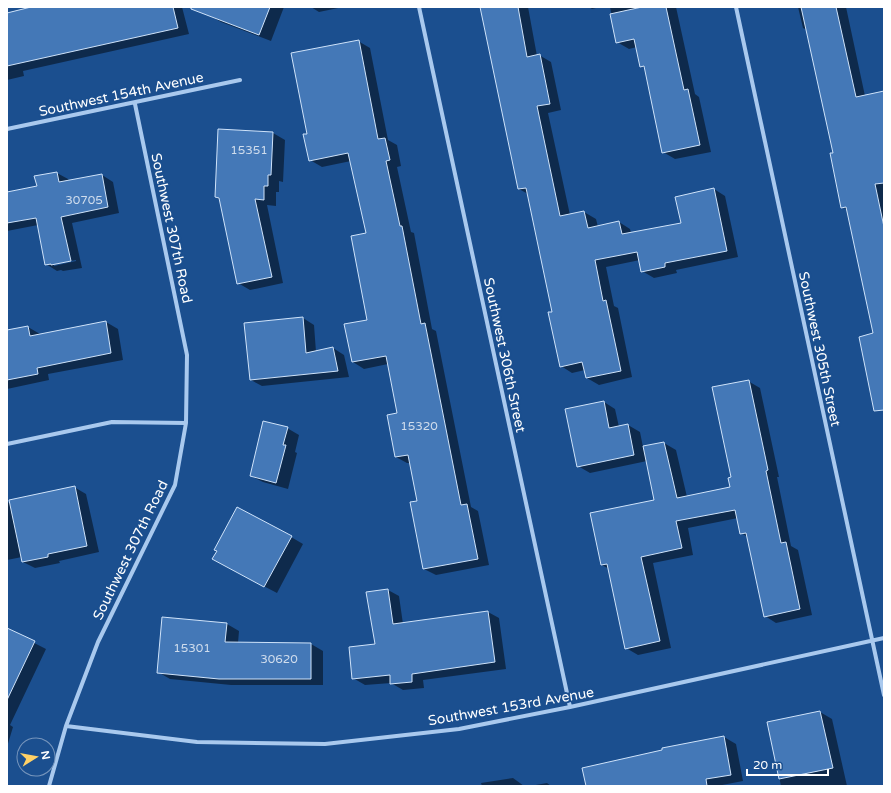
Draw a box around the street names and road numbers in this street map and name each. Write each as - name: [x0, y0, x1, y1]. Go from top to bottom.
- street label: Southwest 154th Avenue: [37, 69, 205, 120]
- street label: Southwest 307th Road: [147, 151, 196, 305]
- street label: Southwest 305th Street: [795, 270, 844, 429]
- street label: Southwest 306th Street: [480, 276, 529, 435]
- street label: Southwest 307th Road: [89, 478, 172, 623]
- street label: Southwest 153rd Avenue: [427, 684, 595, 729]

